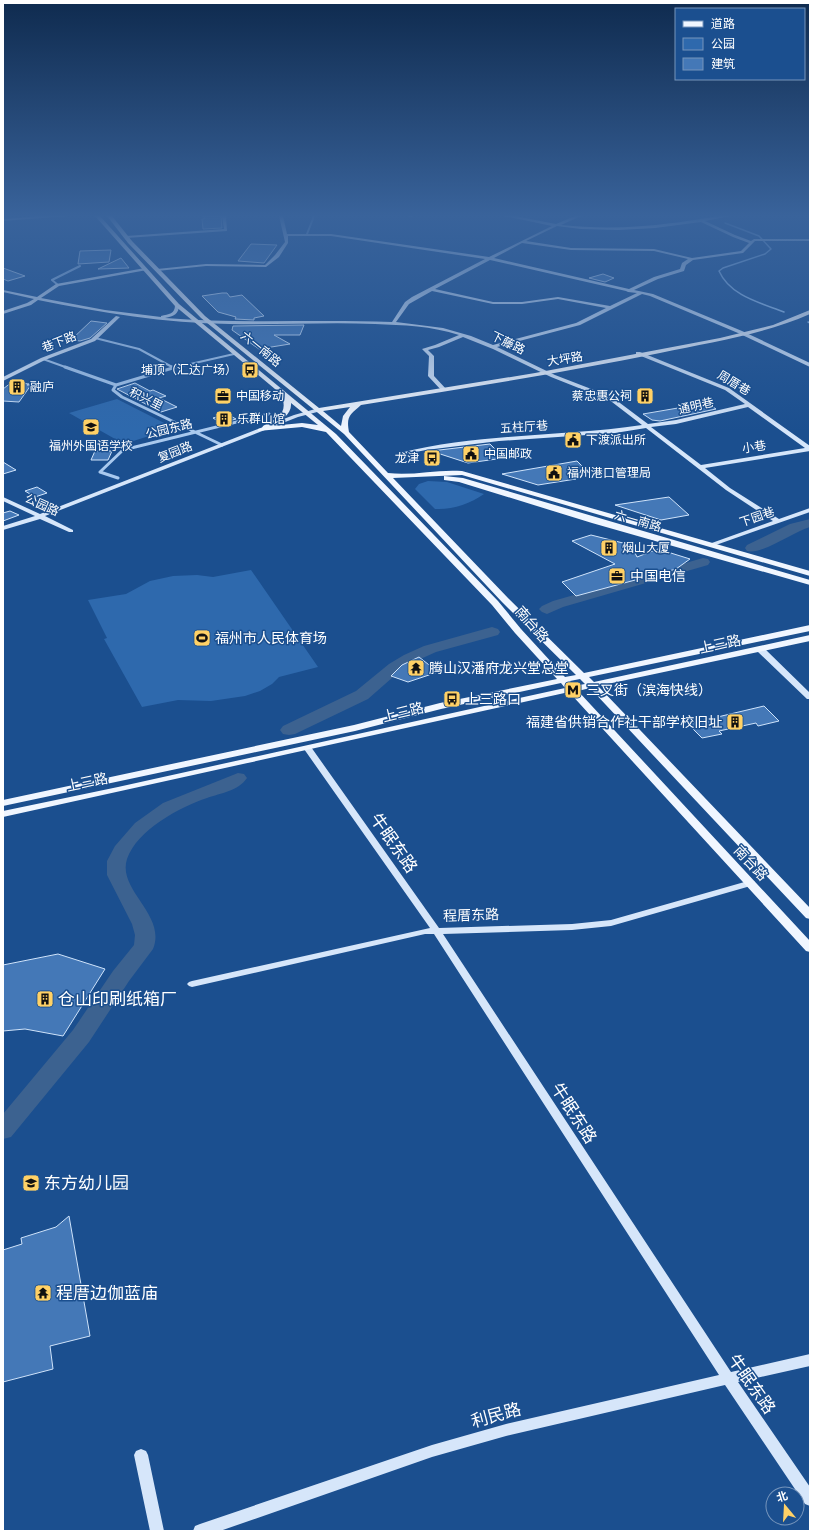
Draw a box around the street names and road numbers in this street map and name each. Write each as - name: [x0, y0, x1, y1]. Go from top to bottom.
- street label: 六一南路: [238, 328, 284, 370]
- street label: 巷下路: [40, 329, 78, 355]
- street label: 下藤路: [489, 329, 527, 357]
- street label: 大坪路: [546, 349, 584, 369]
- street label: 周厝巷: [715, 368, 753, 398]
- street label: 积兴里: [127, 385, 165, 413]
- street label: 通明巷: [677, 395, 715, 417]
- street label: 公园东路: [144, 416, 194, 442]
- street label: 五柱厅巷: [500, 418, 548, 436]
- street label: 小巷: [741, 438, 767, 456]
- street label: 复园路: [156, 439, 194, 465]
- street label: 公园路: [23, 491, 61, 519]
- street label: 下园巷: [738, 505, 776, 529]
- street label: 六一南路: [613, 508, 663, 534]
- street label: 南台路: [512, 603, 552, 645]
- street label: 上三路: [698, 632, 742, 656]
- street label: 上三路: [381, 699, 425, 725]
- street label: 上三路: [65, 770, 109, 794]
- street label: 牛眠东路: [366, 809, 422, 877]
- street label: 南台路: [731, 842, 771, 884]
- street label: 程厝东路: [443, 906, 499, 924]
- street label: 牛眠东路: [547, 1079, 601, 1147]
- street label: 牛眠东路: [724, 1350, 780, 1418]
- street label: 利民路: [469, 1399, 523, 1431]

